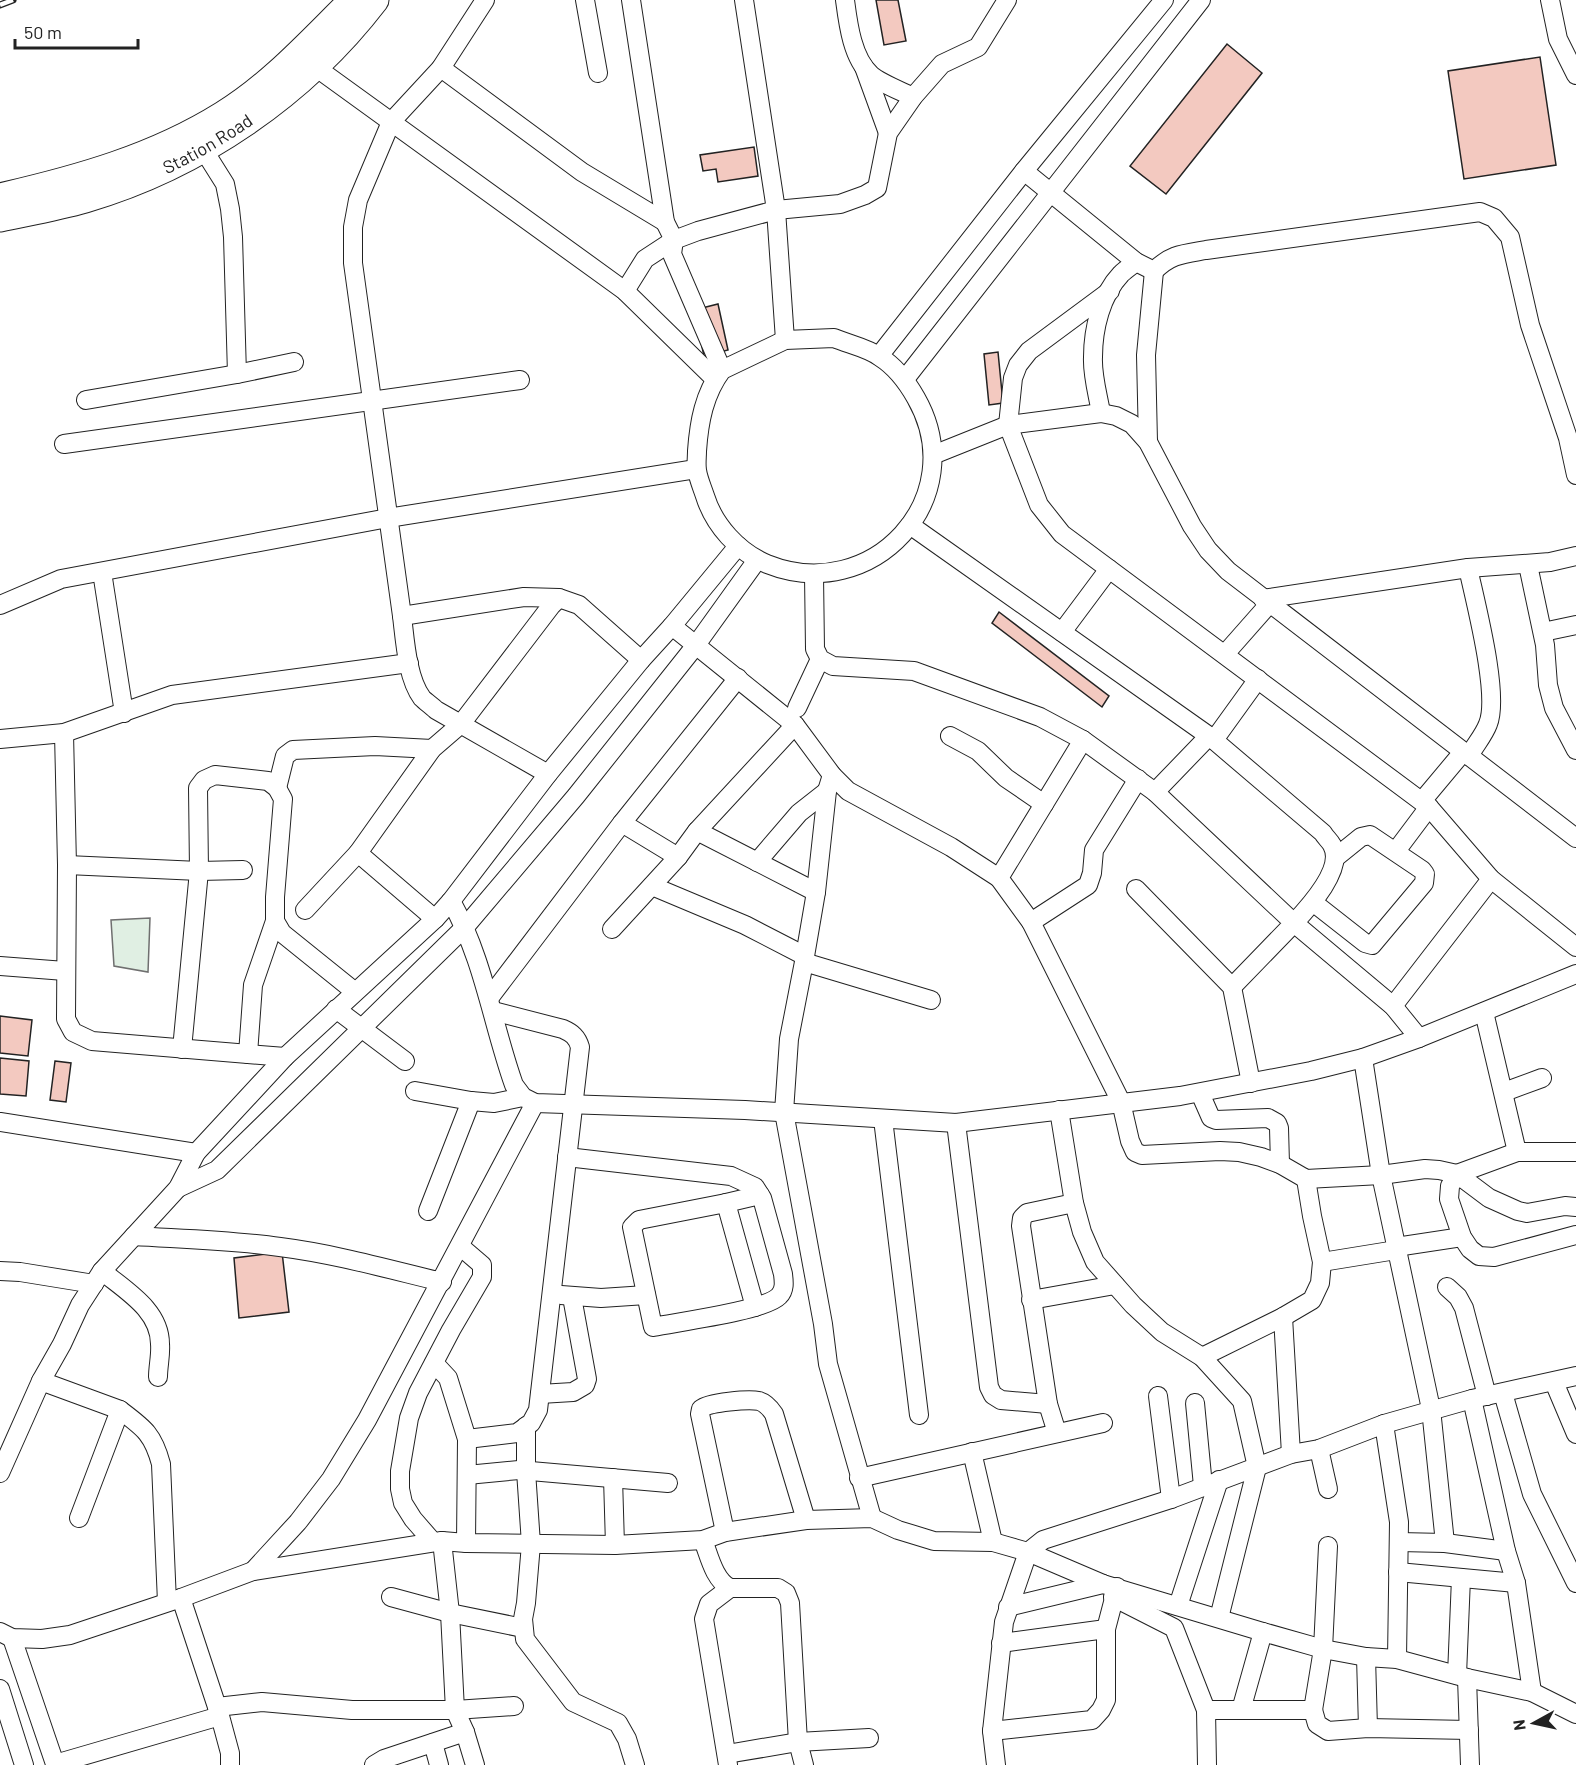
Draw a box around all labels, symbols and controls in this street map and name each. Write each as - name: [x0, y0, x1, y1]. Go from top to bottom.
- scale bar: [15, 12, 138, 50]
- text: 50 m: [24, 21, 62, 43]
- street label: Station Road: [159, 109, 256, 178]
- north arrow: [1504, 1693, 1564, 1753]
- text: N: [1509, 1719, 1529, 1732]

